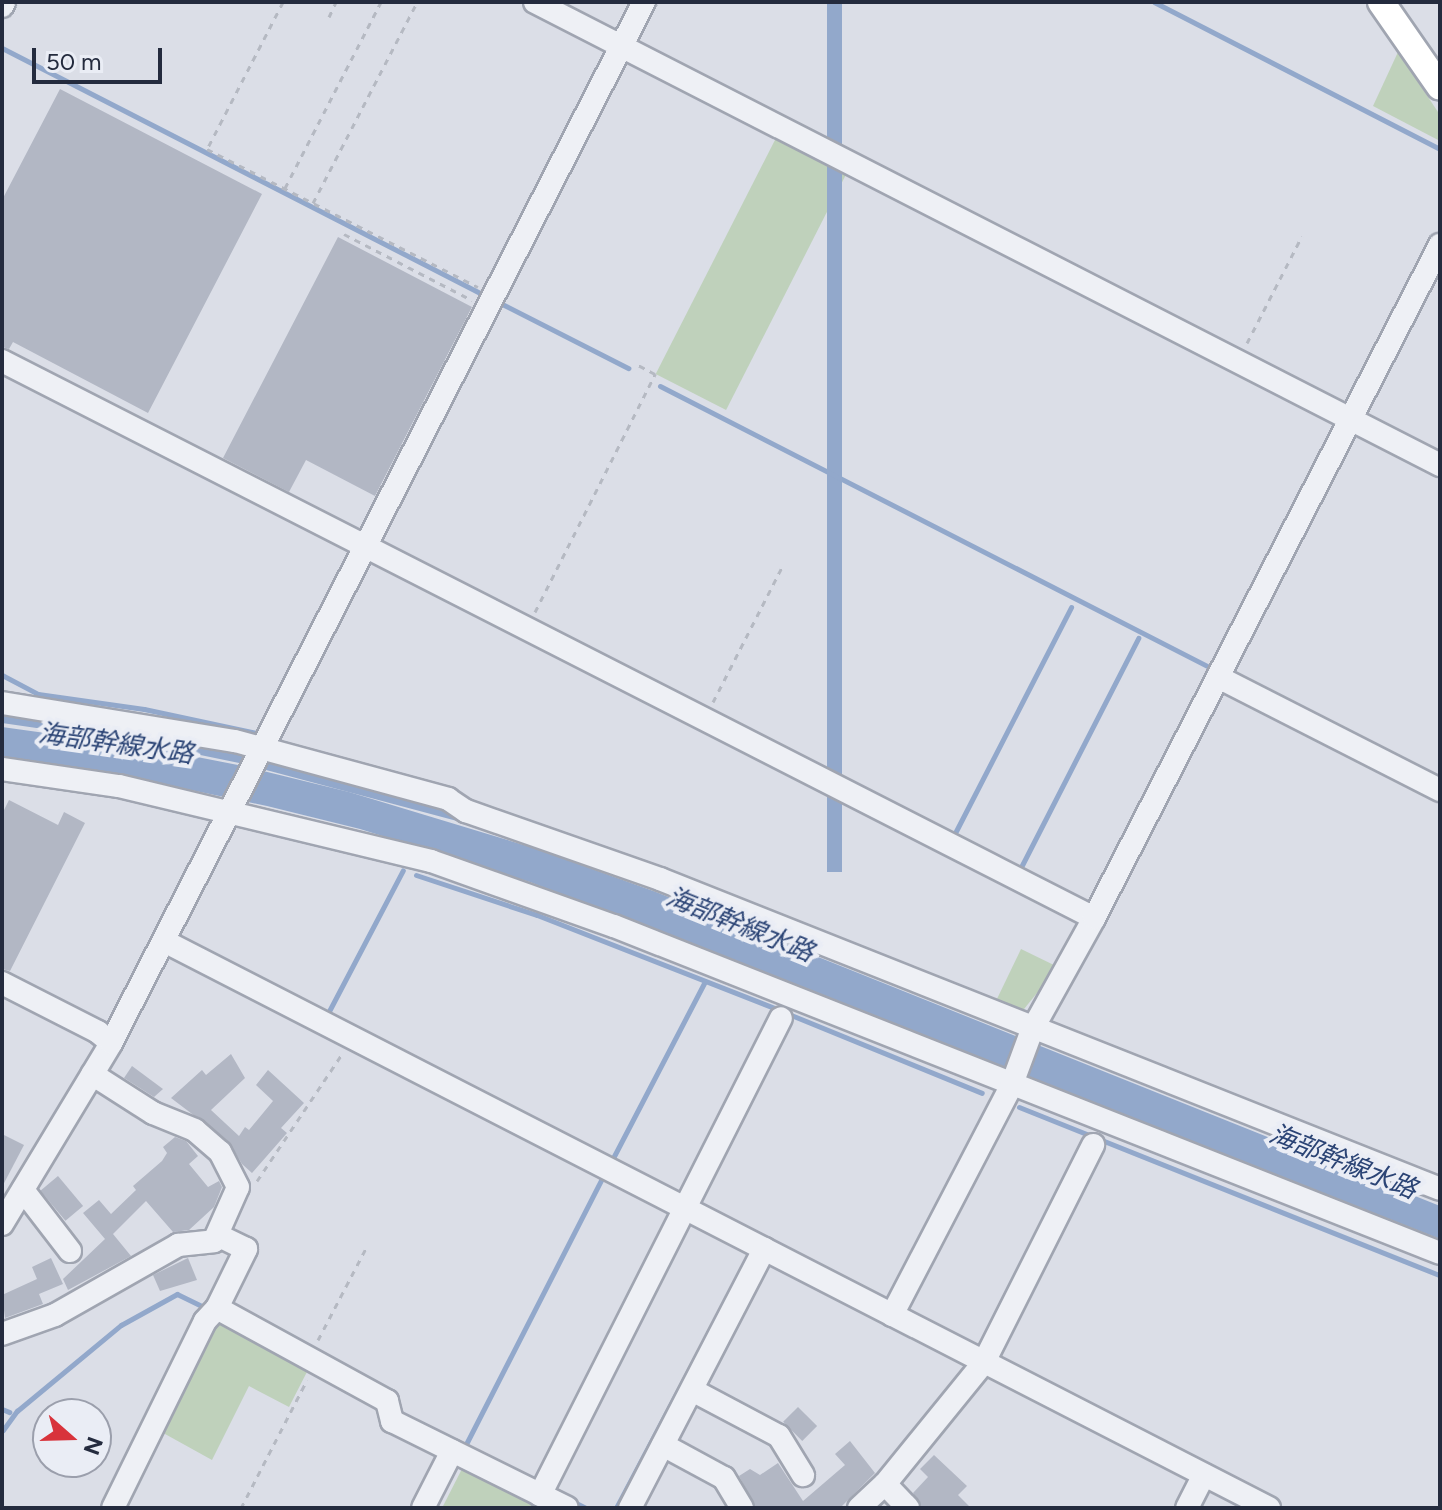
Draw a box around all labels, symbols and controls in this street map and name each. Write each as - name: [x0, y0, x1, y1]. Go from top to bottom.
- scale bar: [36, 32, 166, 82]
- text: 50 m: [46, 47, 102, 76]
- water label: 海部幹線水路: [37, 718, 195, 770]
- water label: 海部幹線水路: [662, 881, 818, 969]
- water label: 海部幹線水路: [1265, 1118, 1421, 1206]
- north arrow: [32, 1398, 112, 1478]
- text: N: [78, 1433, 109, 1458]

